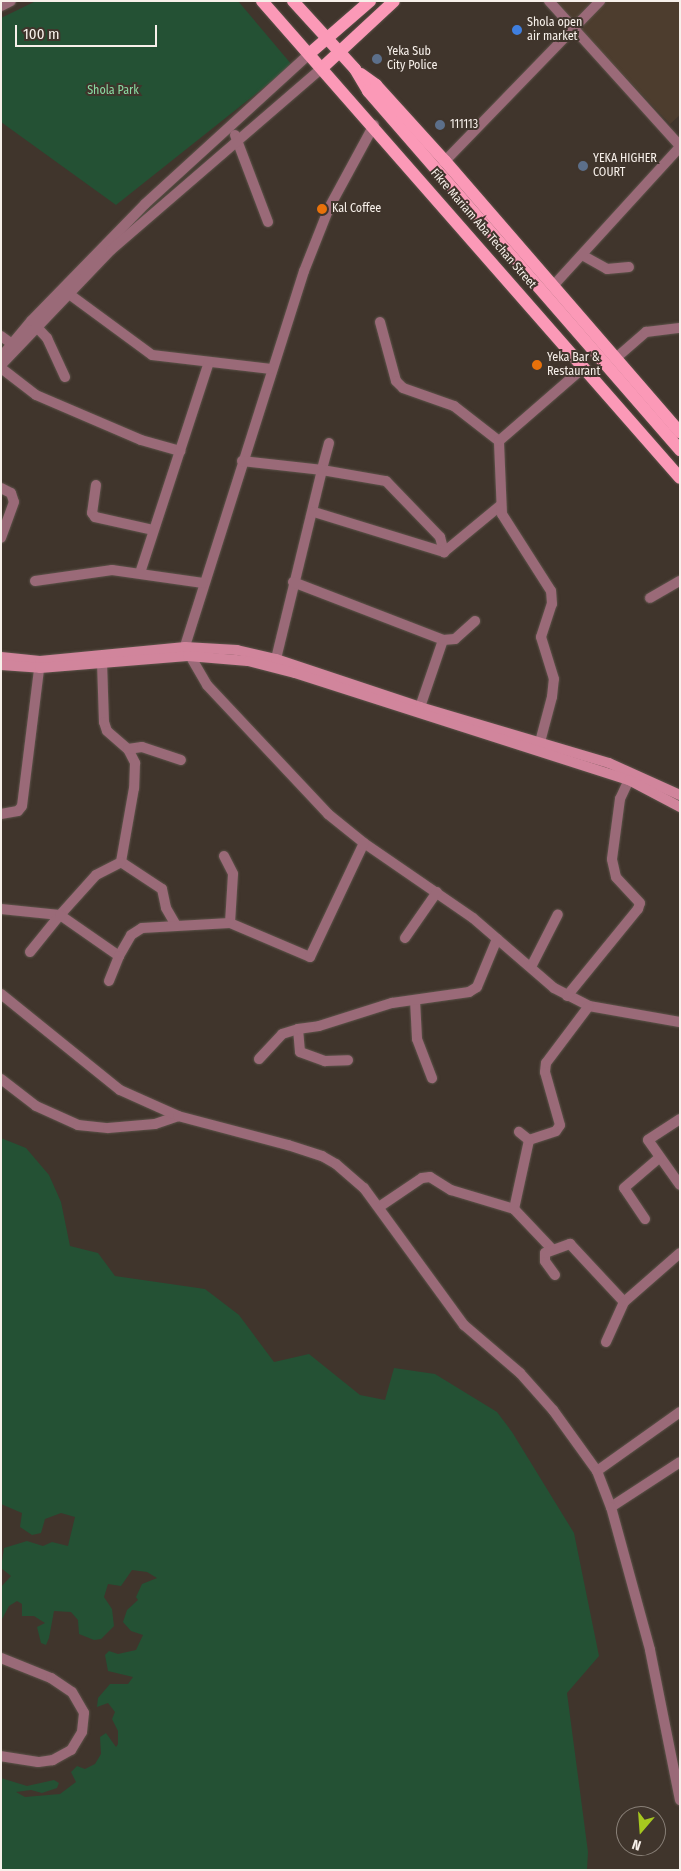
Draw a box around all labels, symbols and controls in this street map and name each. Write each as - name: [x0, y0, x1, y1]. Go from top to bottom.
- scale bar: [18, 15, 160, 47]
- place label: Shola open air market: [527, 16, 582, 44]
- marker: Shola open air market: [511, 24, 523, 36]
- text: 100 m: [23, 25, 60, 43]
- place label: Yeka Sub City Police: [387, 45, 437, 73]
- marker: Yeka Sub City Police: [371, 53, 383, 65]
- park label: Shola Park: [87, 84, 139, 98]
- place label: 111113: [450, 118, 478, 132]
- marker: 111113: [434, 119, 446, 131]
- place label: YEKA HIGHER COURT: [593, 152, 657, 180]
- marker: YEKA HIGHER COURT: [577, 160, 589, 172]
- street label: Fikre Mariam Aba Techan Street: [427, 166, 539, 292]
- place label: Kal Coffee: [332, 202, 381, 216]
- marker: Kal Coffee: [316, 203, 328, 215]
- place label: Yeka Bar & Restaurant: [547, 351, 600, 379]
- marker: Yeka Bar & Restaurant: [531, 359, 543, 371]
- north arrow: [616, 1806, 666, 1856]
- text: N: [630, 1835, 643, 1854]

